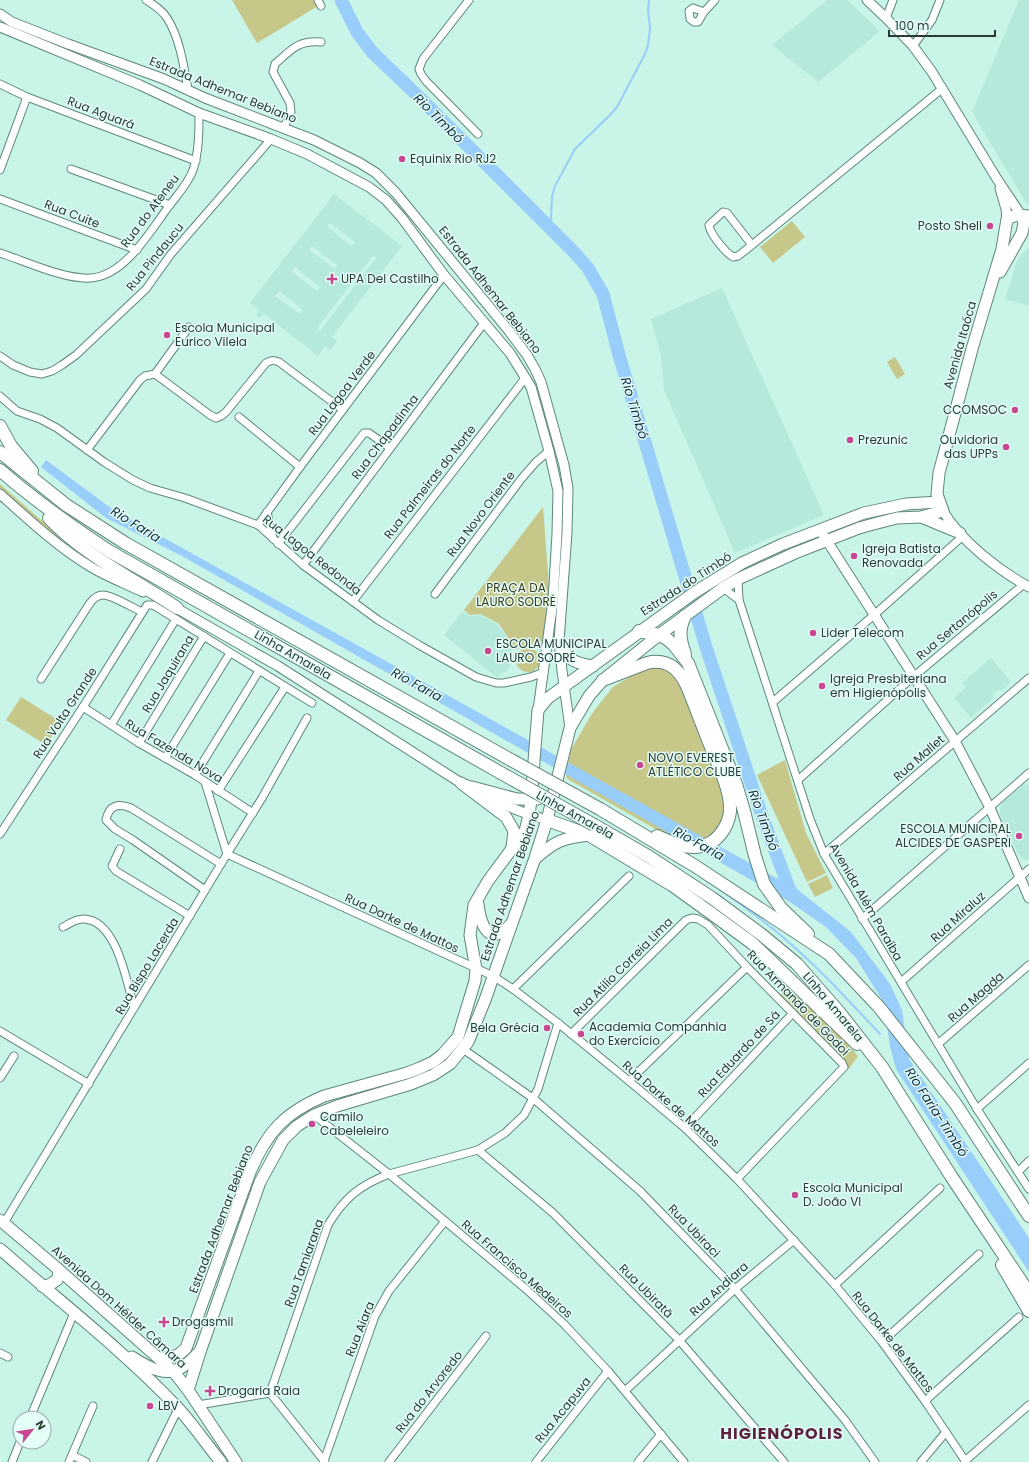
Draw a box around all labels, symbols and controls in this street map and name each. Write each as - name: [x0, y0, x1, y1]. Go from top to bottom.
- scale bar: [889, 12, 995, 38]
- text: 100 m: [895, 17, 929, 34]
- street label: Estrada Adhemar Bebiano: [147, 52, 300, 127]
- water label: Rio Timbó: [409, 89, 468, 148]
- street label: Rua Aguará: [65, 92, 137, 133]
- place label: Equinix Rio RJ2: [410, 150, 496, 167]
- marker: Equinix Rio RJ2: [397, 154, 407, 164]
- street label: Rua do Ateneu: [116, 170, 183, 251]
- street label: Rua Cuite: [42, 195, 102, 232]
- place label: Posto Shell: [918, 217, 982, 234]
- street label: Rua Pindaucu: [122, 219, 187, 294]
- marker: Posto Shell: [985, 221, 995, 231]
- street label: Estrada Adhemar Bebiano: [435, 222, 546, 357]
- place label: UPA Del Castilho: [341, 270, 439, 287]
- marker: UPA Del Castilho: [326, 273, 338, 285]
- street label: Avenida Itaóca: [939, 299, 980, 391]
- place label: Escola Municipal Eurico Vilela: [175, 319, 275, 350]
- marker: Escola Municipal Eurico Vilela: [162, 330, 172, 340]
- street label: Rua Lagoa Verde: [304, 347, 379, 439]
- water label: Rio Timbó: [616, 375, 653, 442]
- street label: Rua Chapadinha: [347, 391, 422, 483]
- place label: CCOMSOC: [943, 401, 1007, 418]
- marker: CCOMSOC: [1010, 405, 1020, 415]
- street label: Rua Palmeiras do Norte: [380, 421, 480, 542]
- place label: Prezunic: [858, 431, 908, 448]
- place label: Ouvidoria das UPPs: [940, 431, 998, 462]
- marker: Prezunic: [845, 435, 855, 445]
- marker: Ouvidoria das UPPs: [1001, 442, 1011, 452]
- street label: Rua Novo Oriente: [443, 467, 519, 560]
- water label: Rio Faria: [107, 502, 164, 547]
- street label: Rua Lagoa Redonda: [259, 511, 365, 599]
- place label: Igreja Batista Renovada: [862, 540, 941, 571]
- street label: Estrada do Timbó: [637, 548, 735, 619]
- marker: Igreja Batista Renovada: [849, 551, 859, 561]
- park label: PRAÇA DA LAURO SODRÉ: [476, 579, 556, 610]
- street label: Rua Sertanópolis: [913, 586, 1001, 664]
- place label: Lider Telecom: [821, 624, 904, 641]
- street label: Linha Amarela: [252, 626, 335, 684]
- marker: Lider Telecom: [808, 628, 818, 638]
- street label: Rua Jaquirana: [138, 632, 197, 716]
- place label: ESCOLA MUNICIPAL LAURO SODRÉ: [496, 635, 607, 666]
- marker: ESCOLA MUNICIPAL LAURO SODRÉ: [483, 646, 493, 656]
- water label: Rio Faria: [388, 663, 446, 706]
- street label: Rua Volta Grande: [29, 664, 101, 762]
- place label: Igreja Presbiteriana em Higienópolis: [830, 670, 947, 701]
- marker: Igreja Presbiteriana em Higienópolis: [817, 681, 827, 691]
- street label: Rua Fazenda Nova: [122, 715, 226, 787]
- street label: Rua Mallet: [890, 731, 948, 785]
- place label: NOVO EVEREST ATLÉTICO CLUBE: [648, 749, 741, 780]
- marker: NOVO EVEREST ATLÉTICO CLUBE: [635, 760, 645, 770]
- street label: Linha Amarela: [533, 786, 617, 843]
- water label: Rio Timbó: [744, 787, 783, 854]
- street label: Estrada Adhemar Bebiano: [476, 808, 543, 963]
- place label: ESCOLA MUNICIPAL ALCIDES DE GASPERI: [895, 820, 1011, 851]
- water label: Rio Faria: [670, 822, 728, 865]
- marker: ESCOLA MUNICIPAL ALCIDES DE GASPERI: [1014, 831, 1024, 841]
- street label: Avenida Além Paraíba: [826, 840, 907, 964]
- street label: Rua Miraluz: [927, 887, 989, 946]
- street label: Rua Darke de Mattos: [342, 889, 462, 956]
- street label: Rua Atilio Correia Lima: [569, 913, 676, 1020]
- street label: Rua Bispo Lacerda: [111, 914, 182, 1018]
- street label: Rua Armando de Godoi: [743, 946, 853, 1059]
- street label: Linha Amarela: [799, 968, 868, 1045]
- street label: Rua Magda: [944, 968, 1007, 1026]
- street label: Rua Eduardo de Sá: [694, 1006, 784, 1101]
- place label: Academia Companhia do Exercício: [589, 1018, 727, 1049]
- place label: Bela Grécia: [470, 1019, 539, 1036]
- marker: Bela Grécia: [542, 1023, 552, 1033]
- marker: Academia Companhia do Exercício: [576, 1029, 586, 1039]
- street label: Rua Darke de Mattos: [619, 1057, 724, 1151]
- water label: Rio Faria-Timbó: [900, 1064, 973, 1161]
- place label: Camilo Cabeleleiro: [320, 1108, 389, 1139]
- marker: Camilo Cabeleleiro: [307, 1119, 317, 1129]
- street label: Estrada Adhemar Bebiano: [184, 1142, 257, 1295]
- place label: Escola Municipal D. João VI: [803, 1179, 903, 1210]
- marker: Escola Municipal D. João VI: [790, 1190, 800, 1200]
- street label: Rua Ubiraci: [665, 1200, 724, 1261]
- street label: Rua Tamiarana: [280, 1216, 327, 1309]
- street label: Rua Francisco Medeiros: [458, 1216, 576, 1322]
- street label: Avenida Dom Hélder Câmara: [48, 1241, 191, 1372]
- street label: Rua Andiara: [686, 1258, 752, 1320]
- street label: Rua Ubiratã: [615, 1260, 677, 1322]
- street label: Rua Darke de Mattos: [849, 1288, 938, 1396]
- street label: Rua Aiara: [341, 1299, 378, 1359]
- place label: Drogasmil: [172, 1313, 233, 1330]
- marker: Drogasmil: [159, 1317, 169, 1327]
- street label: Rua do Arvoredo: [391, 1347, 466, 1436]
- street label: Rua Acapuva: [531, 1373, 595, 1446]
- place label: Drogaria Raia: [218, 1382, 300, 1399]
- marker: Drogaria Raia: [205, 1386, 215, 1396]
- place label: LBV: [158, 1397, 179, 1414]
- marker: LBV: [145, 1401, 155, 1411]
- north arrow: [12, 1410, 52, 1450]
- text: N: [32, 1417, 50, 1433]
- district label: HIGIENÓPOLIS: [720, 1422, 844, 1445]

